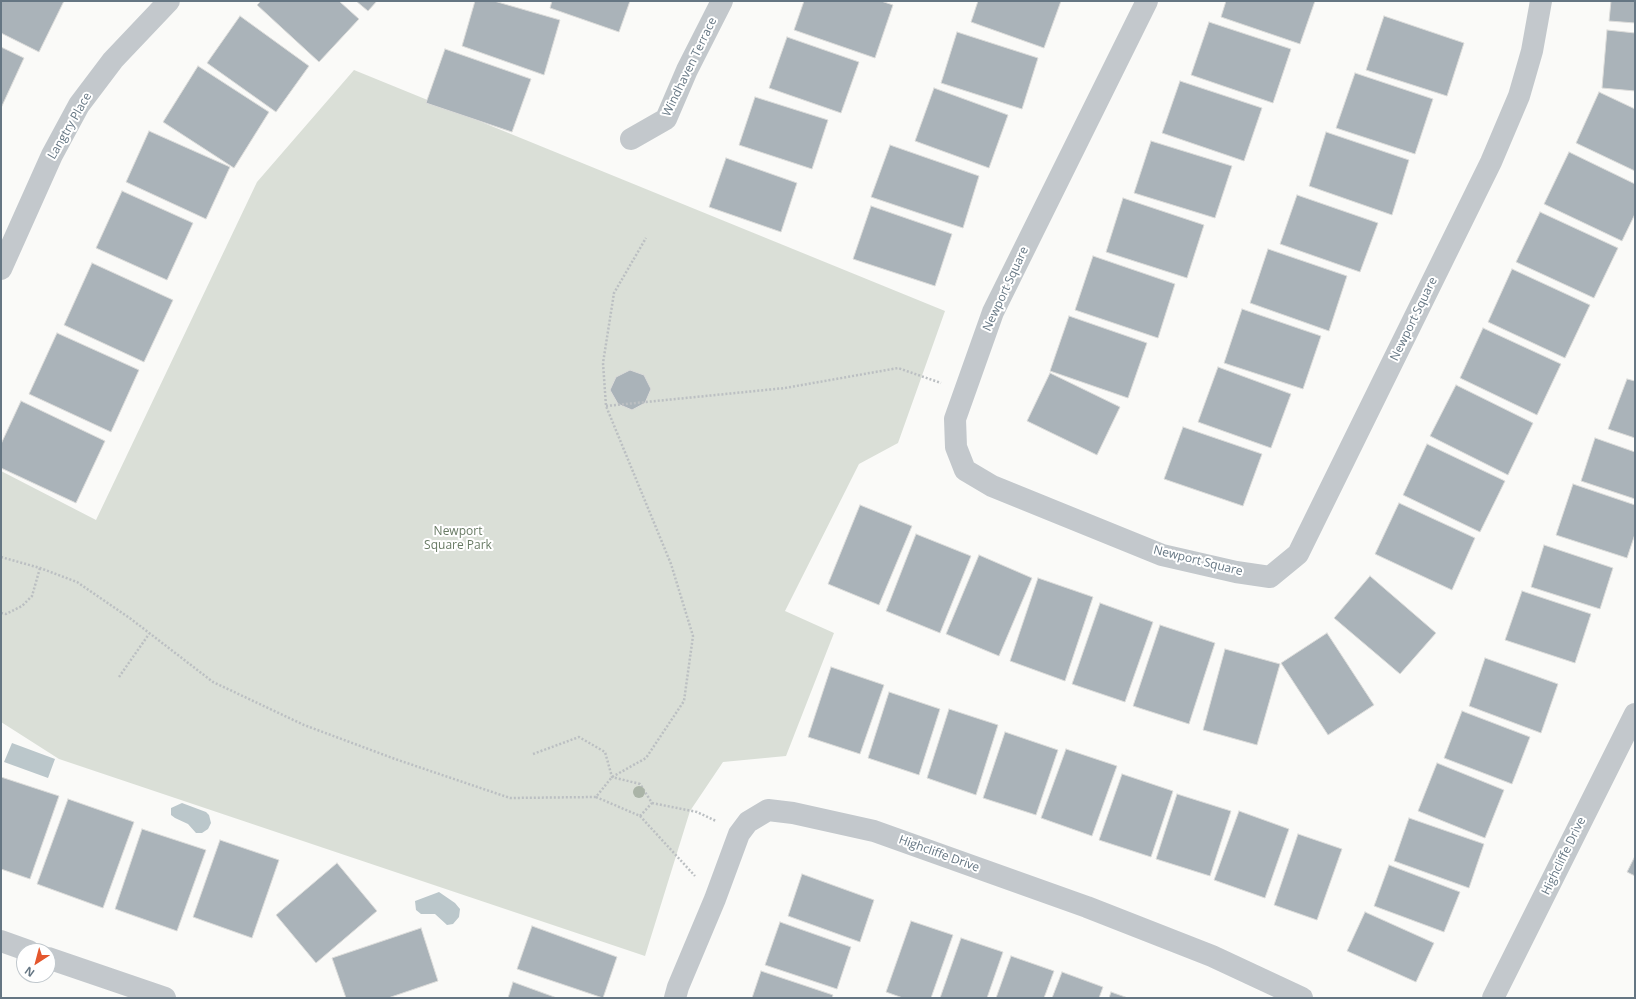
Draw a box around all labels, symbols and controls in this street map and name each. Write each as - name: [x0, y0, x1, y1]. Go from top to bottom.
- street label: Windhaven Terrace: [660, 15, 720, 119]
- street label: Langtry Place: [45, 90, 95, 162]
- street label: Newport Square: [980, 244, 1032, 334]
- street label: Newport Square: [1387, 275, 1441, 363]
- park label: Newport Square Park: [424, 525, 492, 553]
- street label: Newport Square: [1152, 543, 1244, 579]
- street label: Highcliffe Drive: [1539, 815, 1589, 897]
- street label: Highcliffe Drive: [897, 833, 981, 875]
- north arrow: [16, 943, 56, 983]
- text: N: [21, 964, 37, 981]

